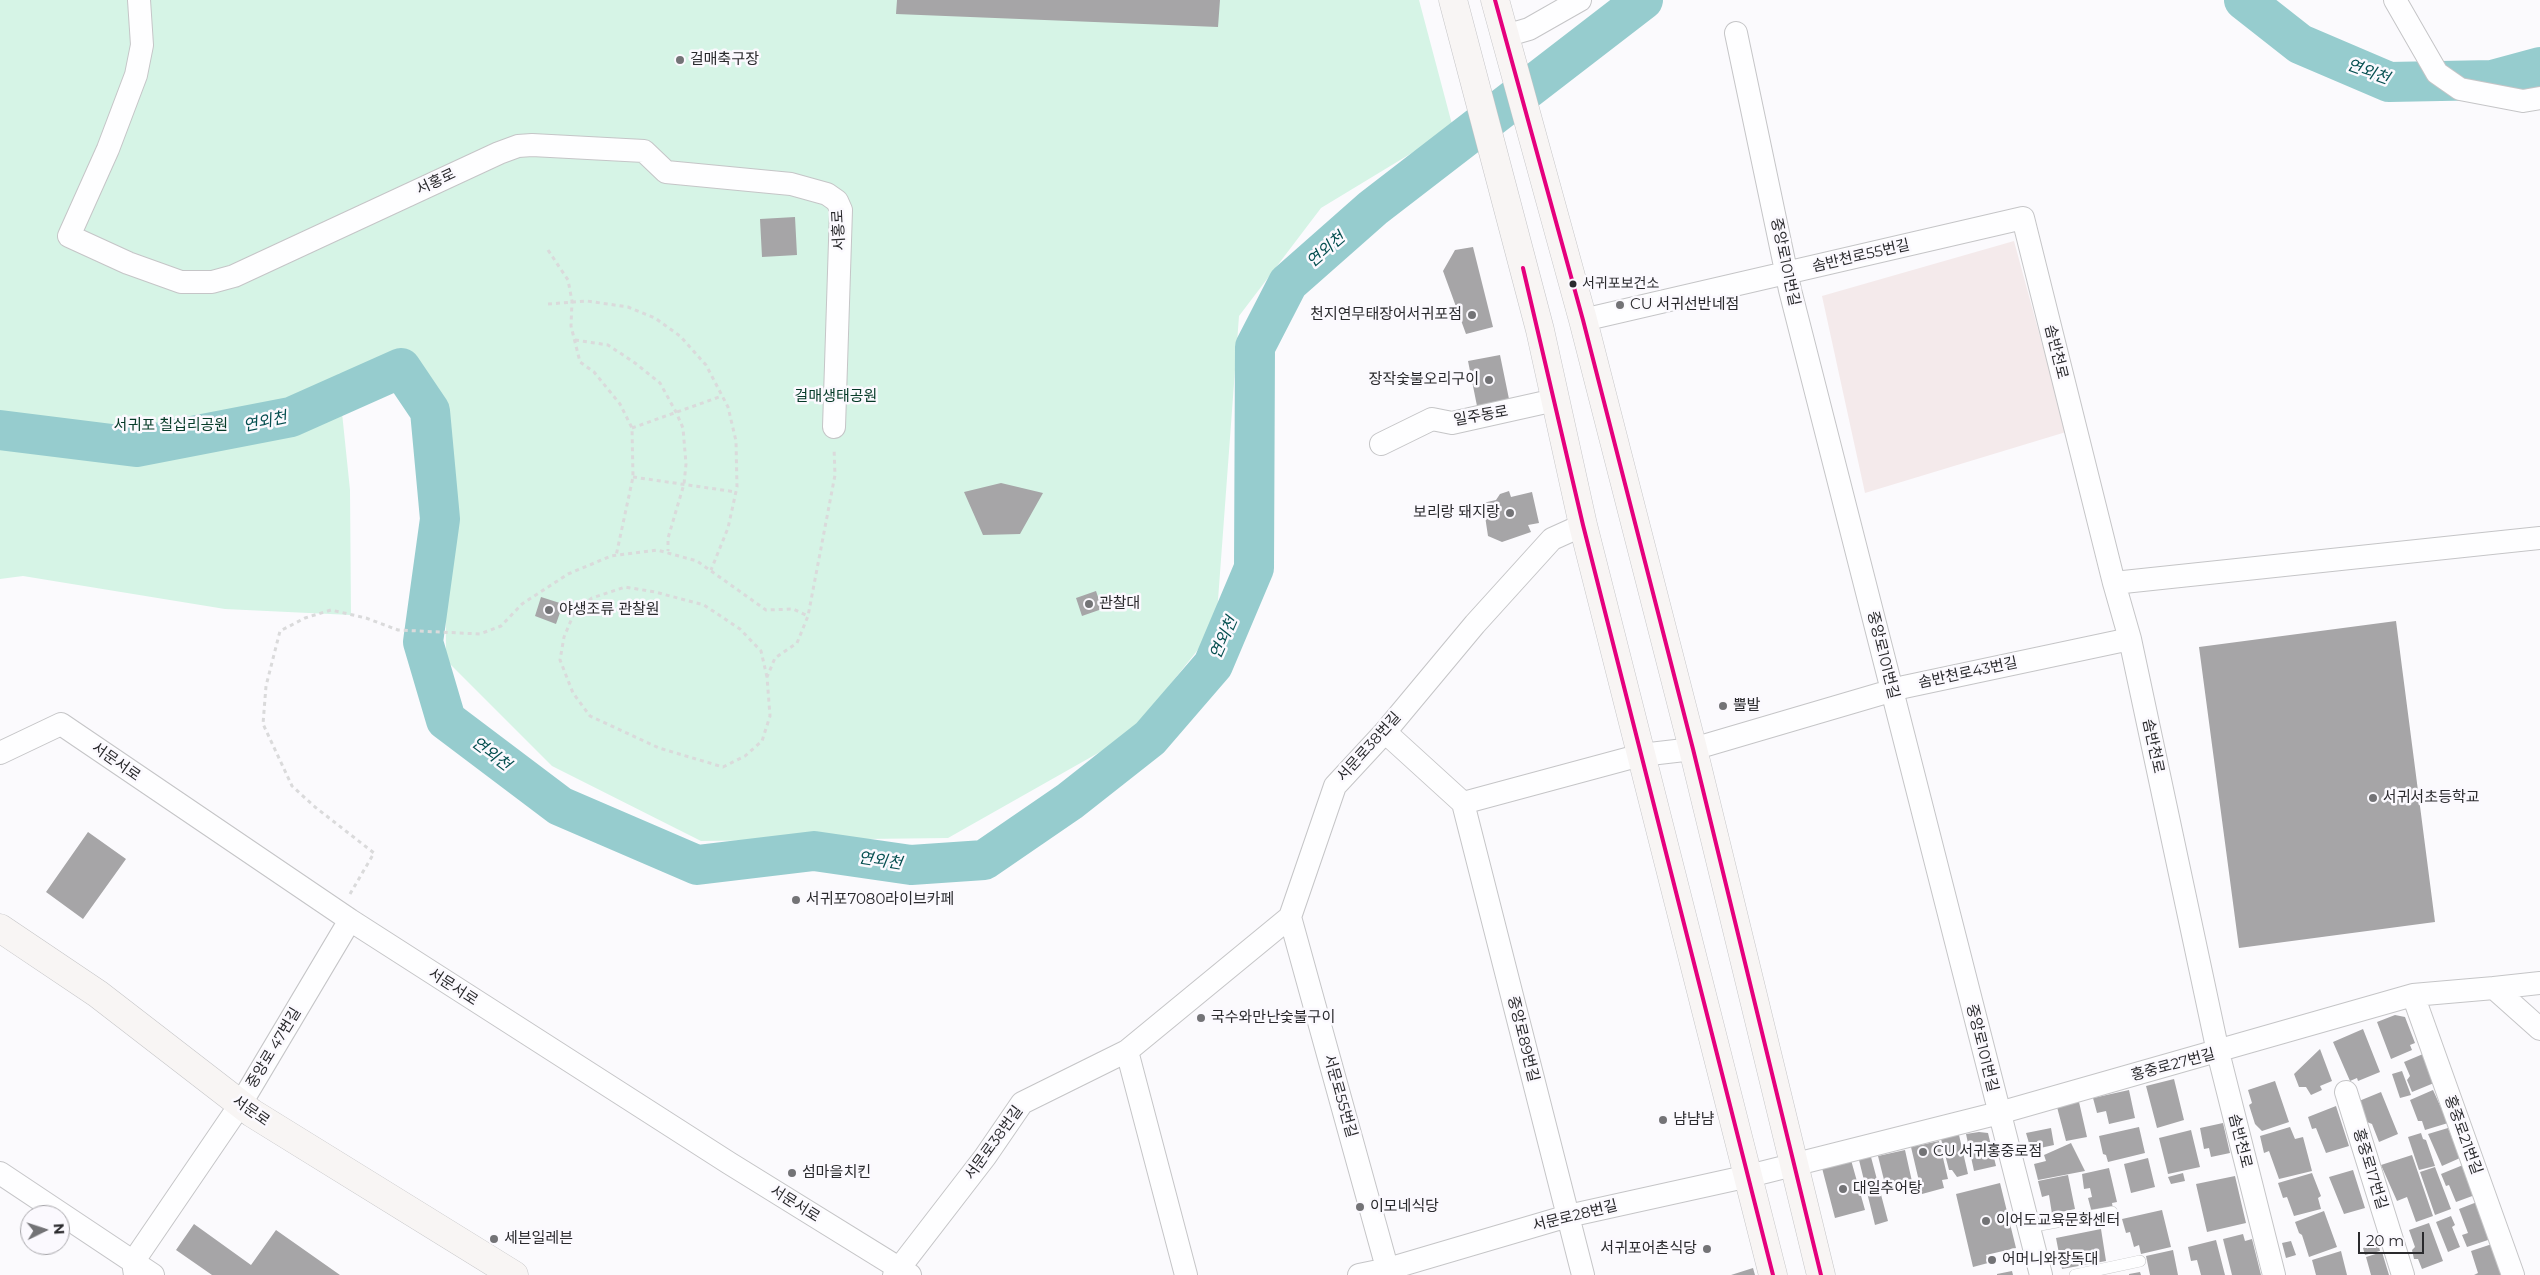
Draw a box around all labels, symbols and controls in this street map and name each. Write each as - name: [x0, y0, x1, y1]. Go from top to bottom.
- place label: 걸매축구장: [690, 51, 759, 69]
- marker: 걸매축구장: [674, 54, 686, 66]
- water label: 연외천: [2344, 55, 2392, 89]
- street label: 서홍로: [413, 165, 459, 199]
- street label: 서홍로: [829, 209, 849, 251]
- street label: 중앙로101번길: [1767, 216, 1803, 308]
- water label: 연외천: [1303, 228, 1349, 272]
- street label: 솜반천로55번길: [1810, 236, 1912, 276]
- place label: 서귀포보건소: [1582, 276, 1659, 292]
- marker: 서귀포보건소: [1568, 279, 1578, 289]
- place label: CU 서귀선반네점: [1630, 296, 1739, 314]
- marker: CU 서귀선반네점: [1614, 299, 1626, 311]
- place label: 천지연무태장어서귀포점: [1310, 306, 1462, 324]
- marker: 천지연무태장어서귀포점: [1466, 309, 1478, 321]
- street label: 솜반천로: [2041, 323, 2071, 381]
- place label: 장작숯불오리구이: [1369, 371, 1479, 389]
- marker: 장작숯불오리구이: [1483, 374, 1495, 386]
- park label: 걸매생태공원: [795, 388, 877, 406]
- street label: 일주동로: [1452, 402, 1510, 430]
- water label: 연외천: [241, 408, 289, 436]
- park label: 서귀포 칠십리공원: [114, 417, 228, 435]
- place label: 보리랑 돼지랑: [1413, 504, 1500, 522]
- marker: 보리랑 돼지랑: [1504, 507, 1516, 519]
- place label: 관찰대: [1099, 595, 1140, 613]
- marker: 관찰대: [1083, 598, 1095, 610]
- place label: 야생조류 관찰원: [559, 601, 660, 619]
- marker: 야생조류 관찰원: [543, 604, 555, 616]
- street label: 중앙로101번길: [1863, 609, 1903, 701]
- water label: 연외천: [1206, 614, 1242, 662]
- street label: 솜반천로43번길: [1917, 654, 2019, 692]
- place label: 뿔발: [1733, 697, 1761, 715]
- marker: 뿔발: [1717, 700, 1729, 712]
- street label: 서문로38번길: [1333, 709, 1405, 785]
- street label: 솜반천로: [2138, 717, 2168, 775]
- water label: 연외천: [468, 733, 514, 775]
- street label: 서문서로: [88, 739, 144, 785]
- place label: 서귀서초등학교: [2383, 789, 2480, 807]
- marker: 서귀서초등학교: [2367, 792, 2379, 804]
- water label: 연외천: [857, 848, 903, 874]
- place label: 서귀포7080라이브카페: [806, 891, 954, 909]
- marker: 서귀포7080라이브카페: [790, 894, 802, 906]
- street label: 서문서로: [425, 964, 481, 1010]
- street label: 중앙로89번길: [1504, 994, 1542, 1084]
- street label: 중앙로101번길: [1962, 1002, 2002, 1094]
- street label: 중앙로 47번길: [243, 1004, 305, 1092]
- place label: 국수와만난숯불구이: [1211, 1009, 1335, 1027]
- marker: 국수와만난숯불구이: [1195, 1012, 1207, 1024]
- street label: 홍중로27번길: [2129, 1045, 2217, 1085]
- street label: 서문로55번길: [1320, 1052, 1360, 1140]
- street label: 서문로: [229, 1092, 273, 1130]
- street label: 홍중로21번길: [2440, 1093, 2486, 1177]
- street label: 서문로38번길: [961, 1103, 1027, 1183]
- place label: 냠냠냠: [1673, 1111, 1714, 1129]
- street label: 솜반천로: [2225, 1112, 2255, 1170]
- marker: 냠냠냠: [1657, 1114, 1669, 1126]
- street label: 홍중로17번길: [2349, 1127, 2391, 1211]
- place label: CU 서귀홍중로점: [1933, 1143, 2042, 1161]
- marker: CU 서귀홍중로점: [1917, 1146, 1929, 1158]
- place label: 섬마을치킨: [802, 1164, 871, 1182]
- marker: 섬마을치킨: [786, 1167, 798, 1179]
- place label: 대일추어탕: [1853, 1180, 1922, 1198]
- street label: 서문서로: [767, 1182, 823, 1226]
- marker: 대일추어탕: [1837, 1183, 1849, 1195]
- street label: 서문로28번길: [1531, 1197, 1619, 1235]
- place label: 이모네식당: [1370, 1198, 1439, 1216]
- marker: 이모네식당: [1354, 1201, 1366, 1213]
- north arrow: [20, 1205, 70, 1255]
- place label: 이어도교육문화센터: [1996, 1212, 2120, 1230]
- marker: 이어도교육문화센터: [1980, 1215, 1992, 1227]
- scale bar: [2360, 1222, 2426, 1254]
- text: N: [50, 1223, 68, 1235]
- place label: 세븐일레븐: [504, 1230, 573, 1248]
- text: 20 m: [2366, 1231, 2404, 1250]
- marker: 세븐일레븐: [488, 1233, 500, 1245]
- place label: 서귀포어촌식당: [1600, 1240, 1697, 1258]
- marker: 서귀포어촌식당: [1701, 1243, 1713, 1255]
- place label: 어머니와장독대: [2002, 1251, 2099, 1269]
- marker: 어머니와장독대: [1986, 1254, 1998, 1266]

